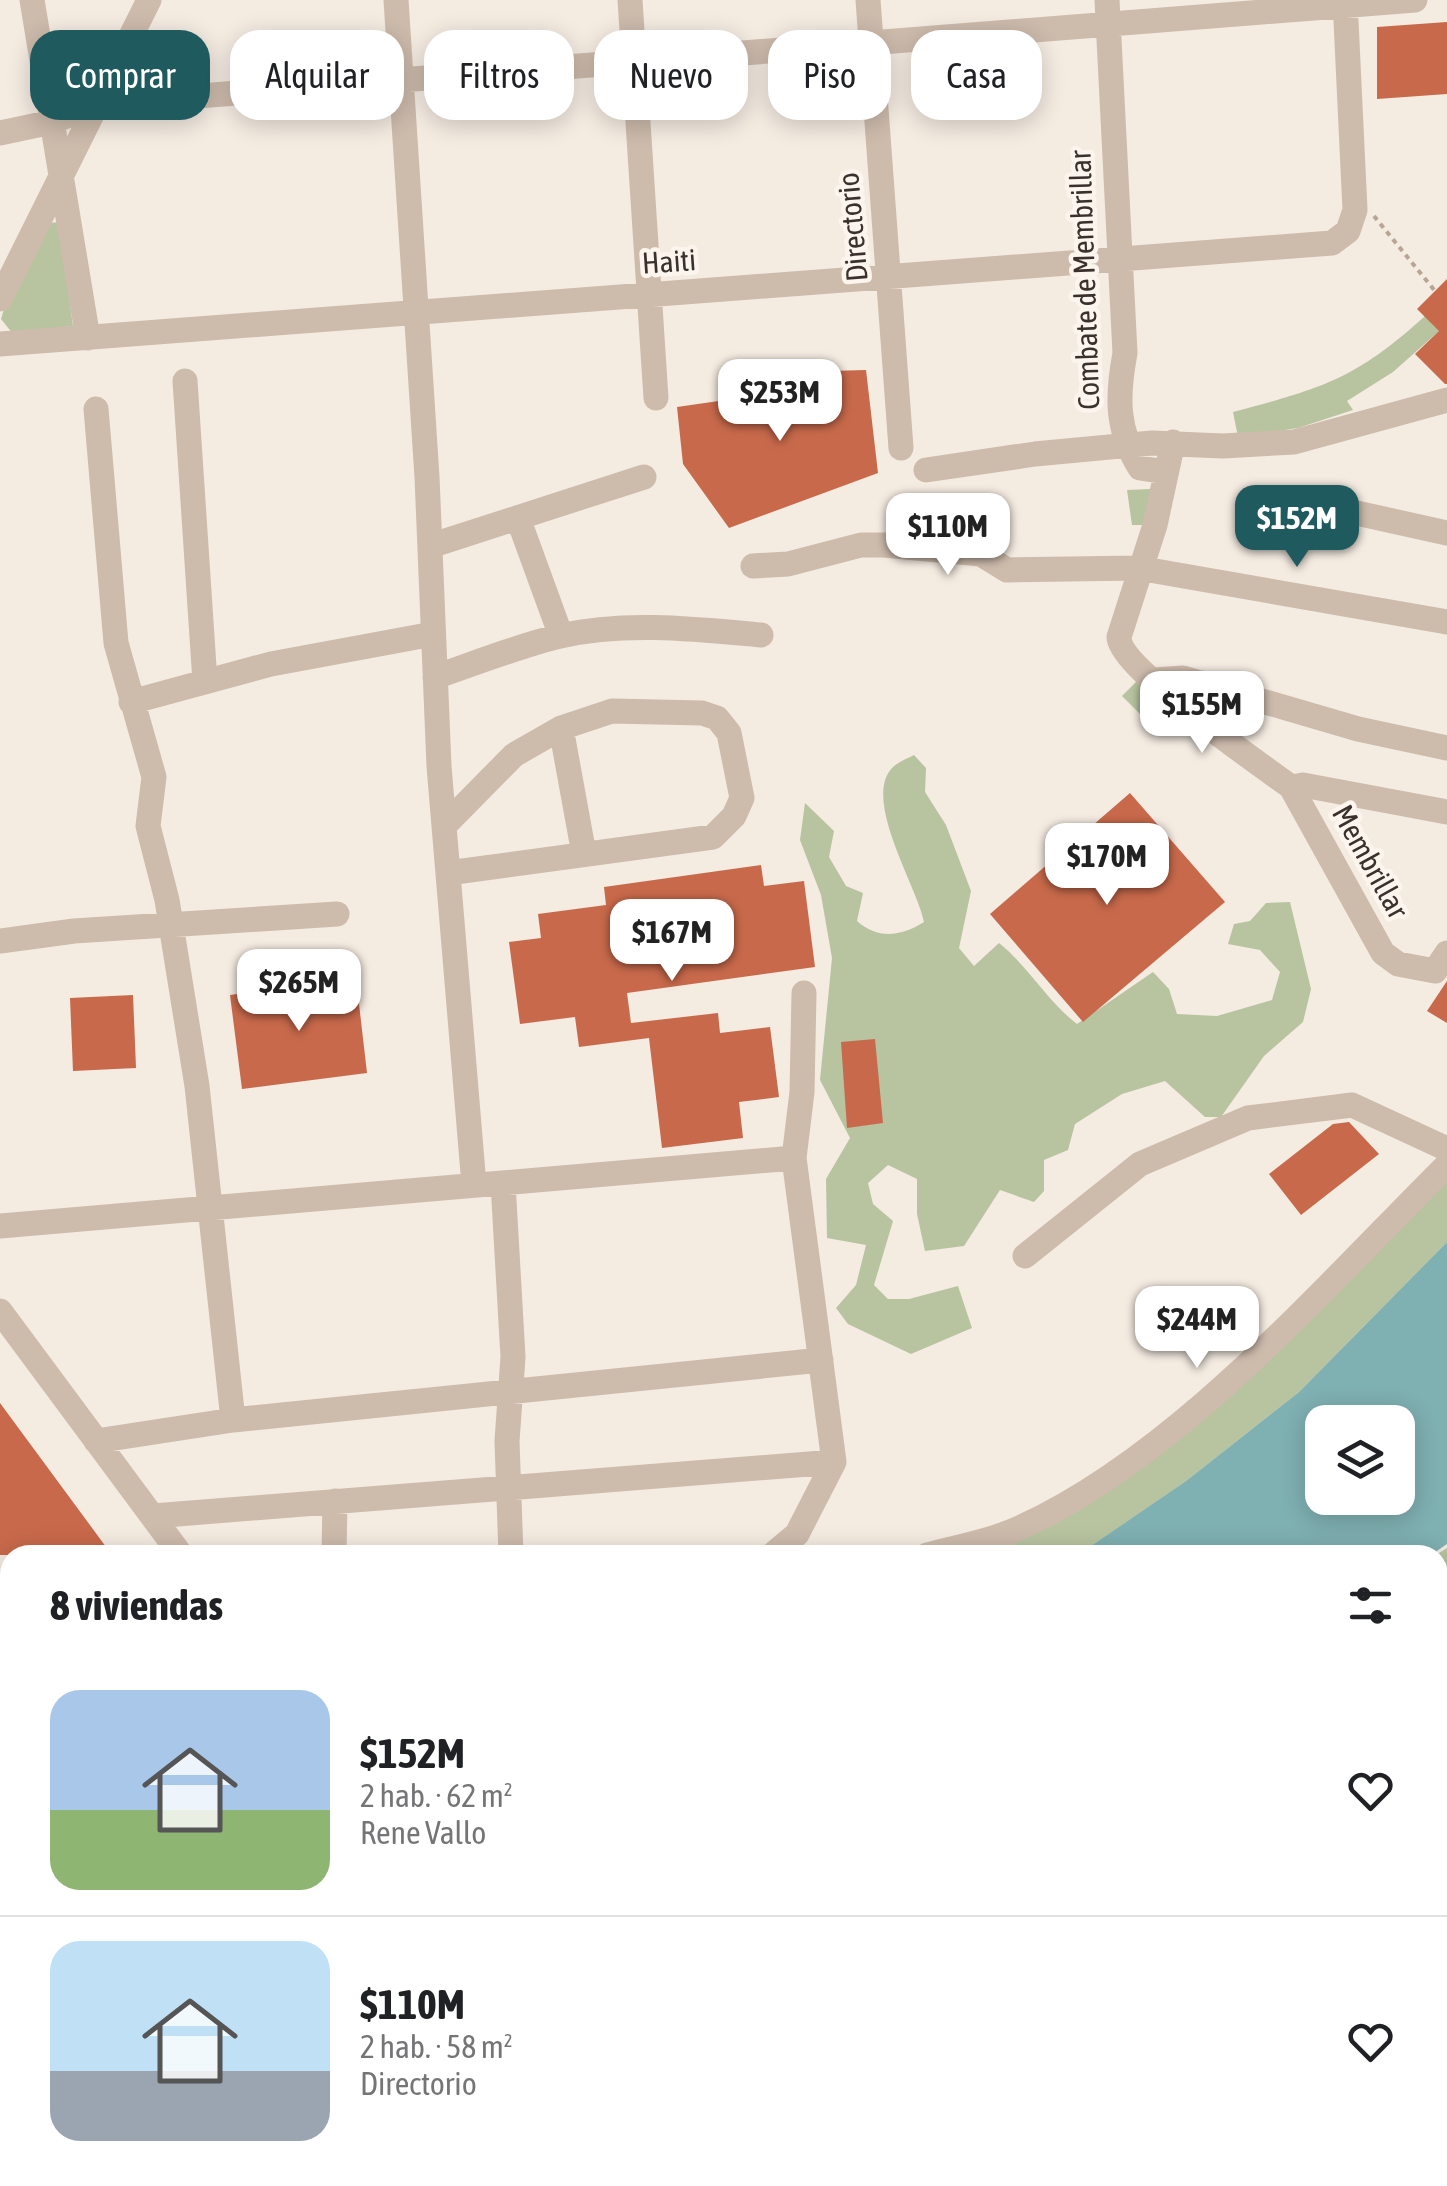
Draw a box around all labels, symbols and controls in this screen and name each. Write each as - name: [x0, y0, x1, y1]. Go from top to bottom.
- chip: Comprar: [30, 30, 210, 120]
- chip: Alquilar: [230, 30, 404, 120]
- chip: Filtros: [424, 30, 574, 120]
- chip: Nuevo: [594, 30, 748, 120]
- chip: Piso: [768, 30, 891, 120]
- chip: Casa: [911, 30, 1042, 120]
- street label: Combate de Membrillar: [1062, 149, 1106, 410]
- street label: Directorio: [830, 171, 874, 283]
- street label: Haiti: [641, 242, 697, 280]
- pin: $253M: [710, 359, 850, 444]
- text: $253M: [740, 373, 820, 410]
- pin: $152M: [1227, 485, 1367, 570]
- pin: $110M: [878, 493, 1018, 578]
- text: $152M: [1257, 499, 1337, 536]
- text: $110M: [908, 507, 988, 544]
- pin: $155M: [1132, 671, 1272, 756]
- text: $155M: [1162, 685, 1242, 722]
- street label: Membrillar: [1326, 799, 1416, 925]
- pin: $170M: [1037, 823, 1177, 908]
- text: $170M: [1067, 837, 1147, 874]
- pin: $167M: [602, 899, 742, 984]
- text: $167M: [632, 913, 712, 950]
- pin: $265M: [229, 949, 369, 1034]
- text: $265M: [259, 963, 339, 1000]
- pin: $244M: [1127, 1286, 1267, 1371]
- text: $244M: [1157, 1300, 1237, 1337]
- map controls: [1305, 1405, 1415, 1515]
- button: layers: [1305, 1405, 1415, 1515]
- icon: filters: [1343, 1578, 1398, 1633]
- text: 8 viviendas: [50, 1581, 223, 1629]
- text: $152M: [360, 1729, 465, 1777]
- icon: home: [130, 1730, 250, 1850]
- icon: heart: [1343, 1763, 1398, 1818]
- text: 2 hab. · 62 m²: [360, 1777, 513, 1814]
- text: Rene Vallo: [360, 1814, 486, 1851]
- text: $110M: [360, 1980, 465, 2028]
- icon: home: [130, 1981, 250, 2101]
- icon: heart: [1343, 2014, 1398, 2069]
- text: 2 hab. · 58 m²: [360, 2028, 513, 2065]
- text: Directorio: [360, 2065, 477, 2102]

